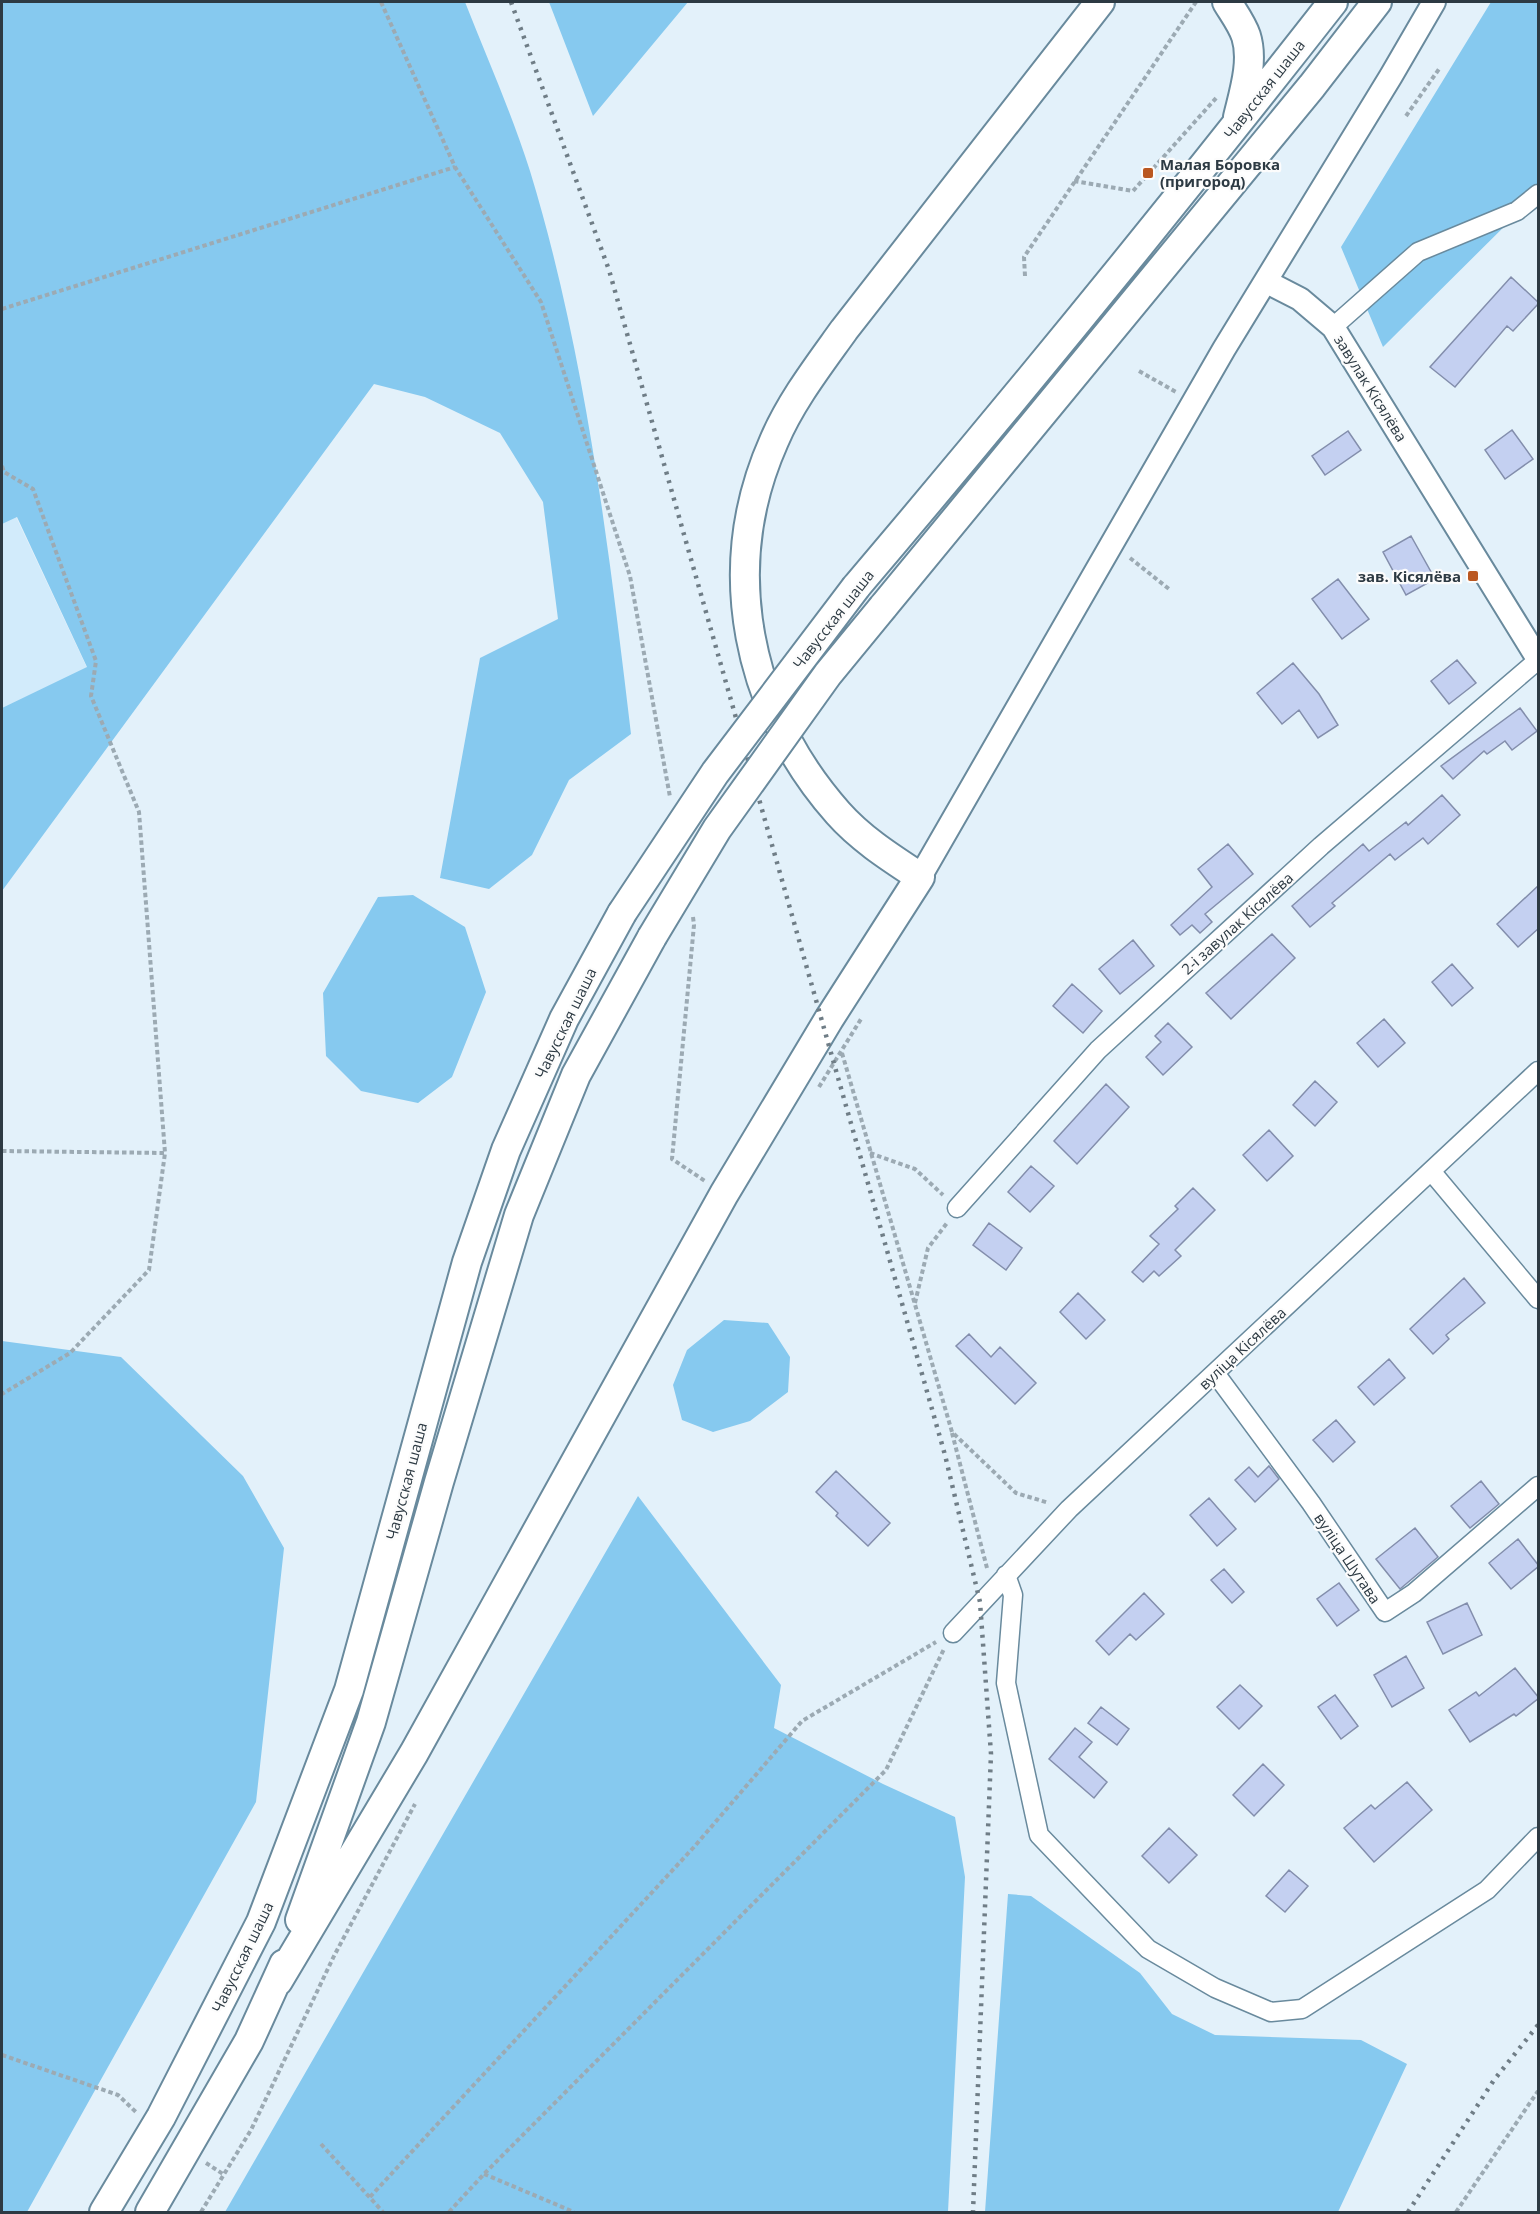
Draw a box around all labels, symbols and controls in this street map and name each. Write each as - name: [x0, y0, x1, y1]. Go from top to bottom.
- street label: Чавусская шаша: [1219, 35, 1309, 143]
- place label: Малая Боровка (пригород): [1160, 154, 1280, 191]
- marker: Малая Боровка (пригород): [1141, 166, 1155, 180]
- street label: завулак Кісялёва: [1330, 331, 1412, 445]
- street label: Чавусская шаша: [788, 565, 878, 673]
- place label: зав. Кісялёва: [1358, 566, 1461, 586]
- marker: зав. Кісялёва: [1466, 569, 1480, 583]
- street label: 2-і завулак Кісялёва: [1177, 867, 1297, 979]
- street label: Чавусская шаша: [530, 964, 600, 1082]
- street label: вуліца Кісялёва: [1194, 1302, 1290, 1394]
- street label: Чавусская шаша: [381, 1420, 431, 1542]
- street label: вуліца Шутава: [1310, 1509, 1386, 1607]
- street label: Чавусская шаша: [207, 1898, 277, 2016]

